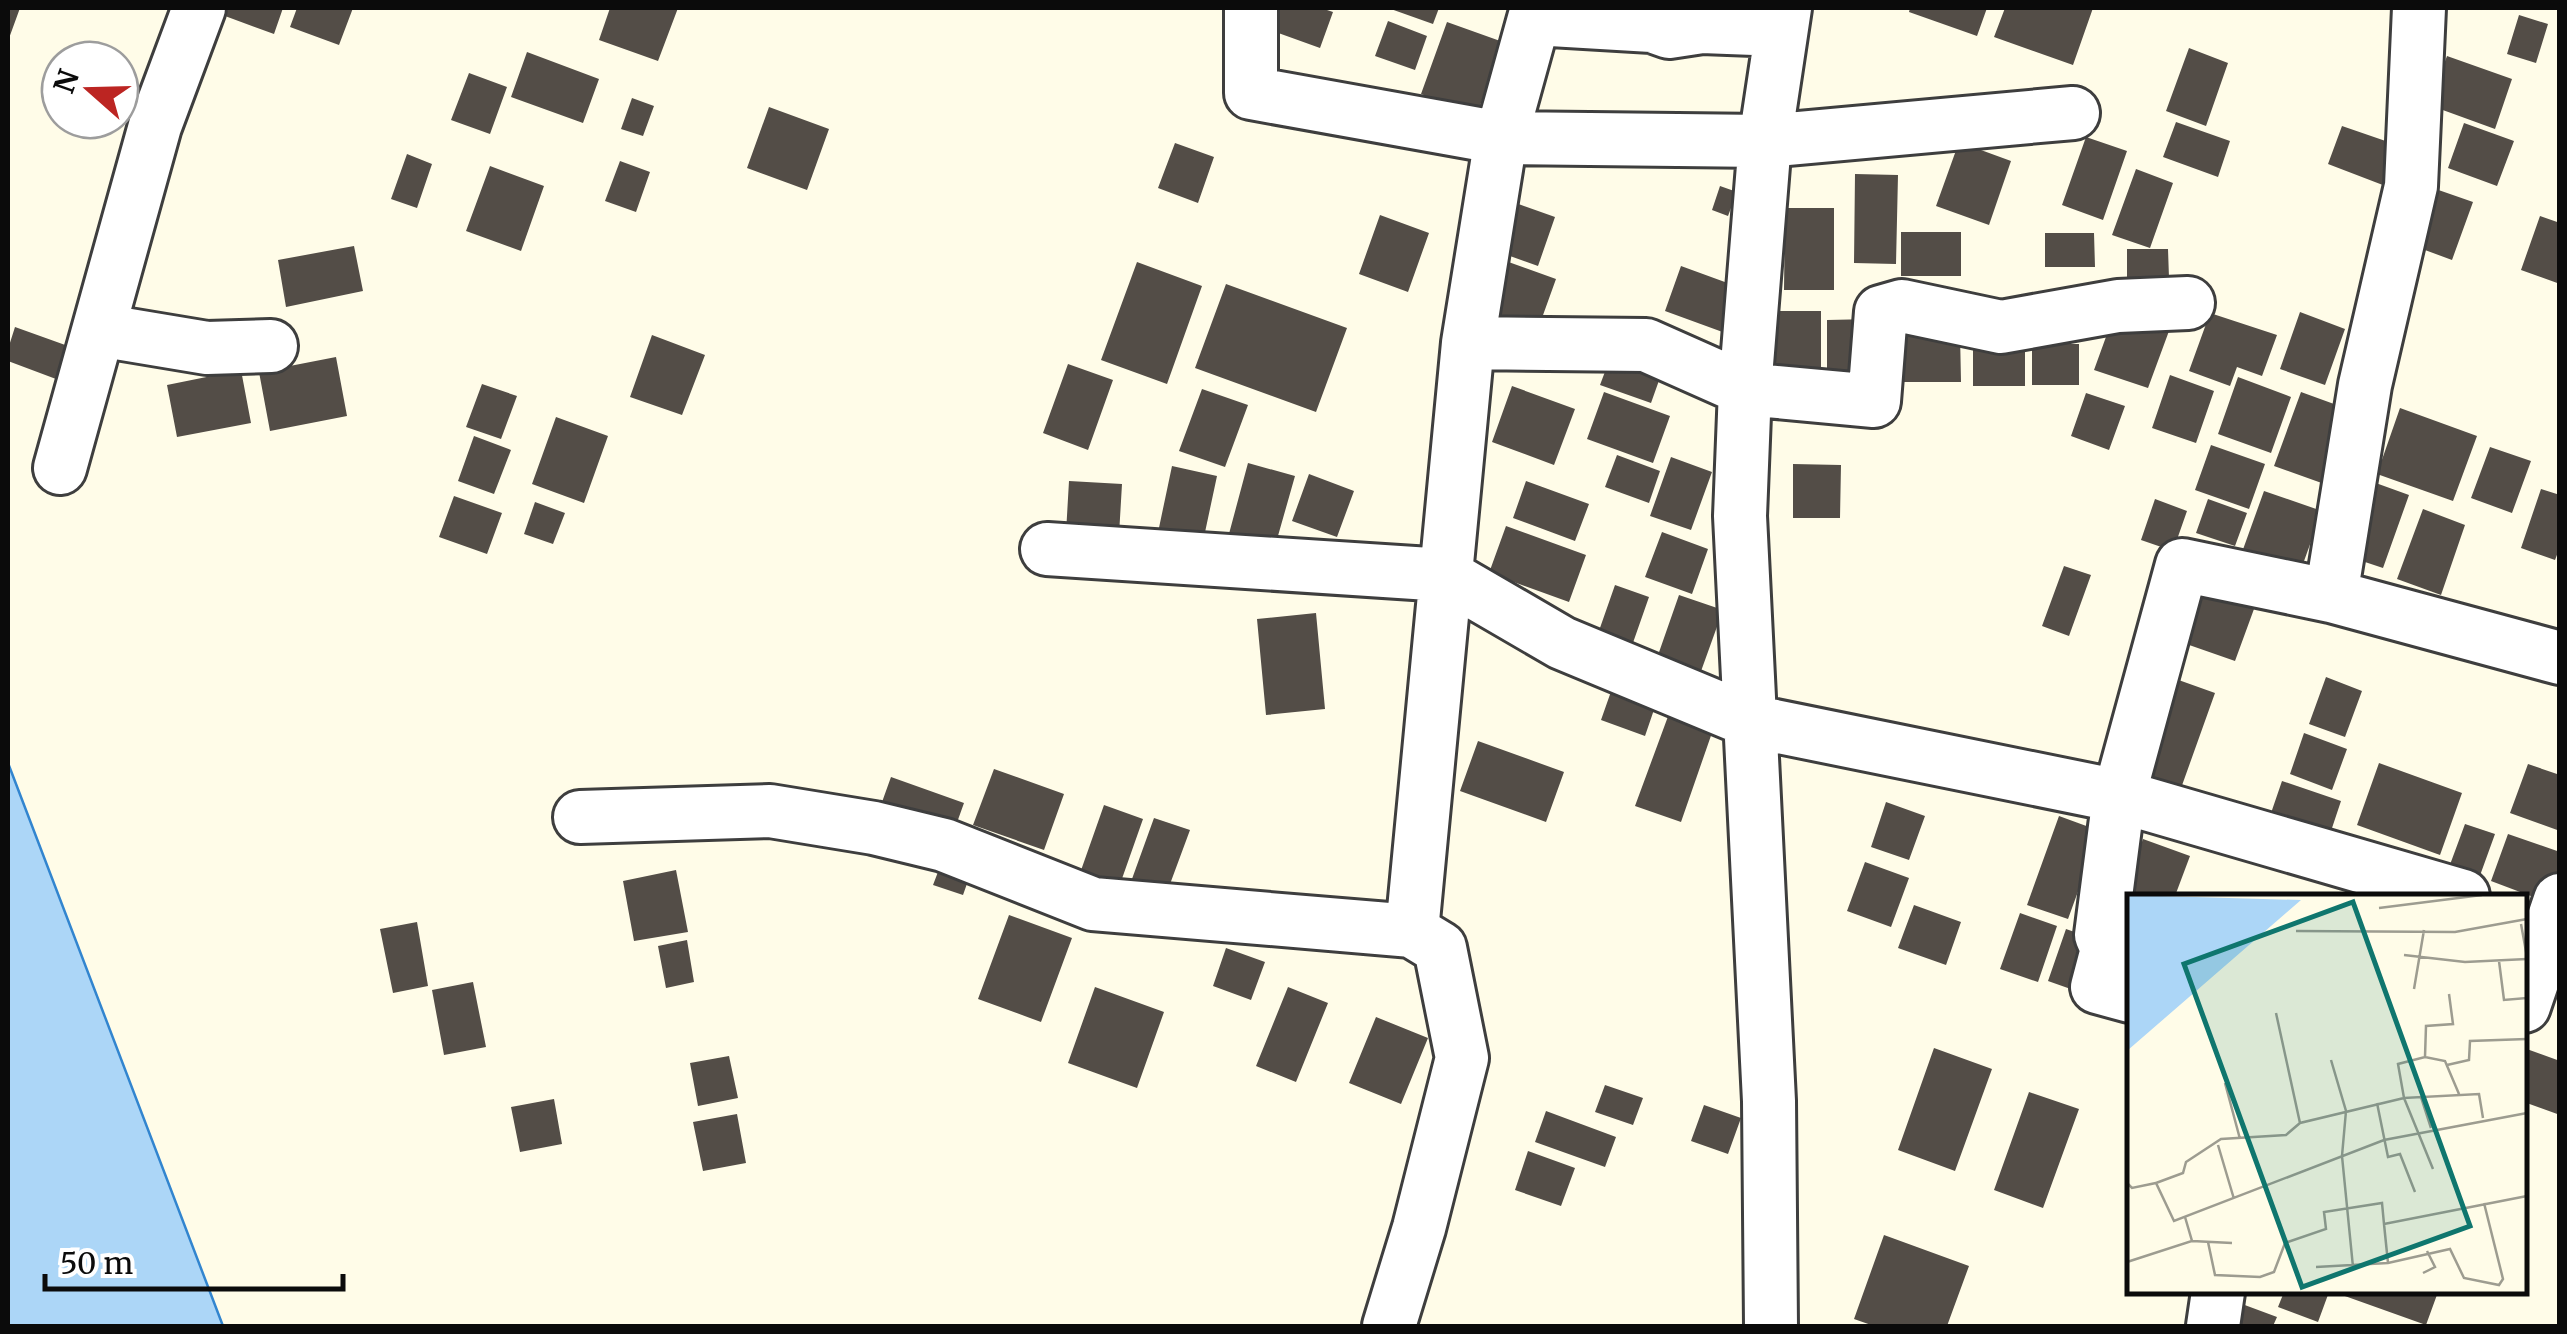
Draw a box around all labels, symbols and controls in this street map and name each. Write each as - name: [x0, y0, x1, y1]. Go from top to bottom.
- north arrow: [40, 40, 140, 140]
- text: N: [46, 65, 87, 98]
- inset map: [2127, 894, 2527, 1294]
- scale bar: [45, 1229, 342, 1291]
- text: 50 m: [60, 1244, 133, 1282]

